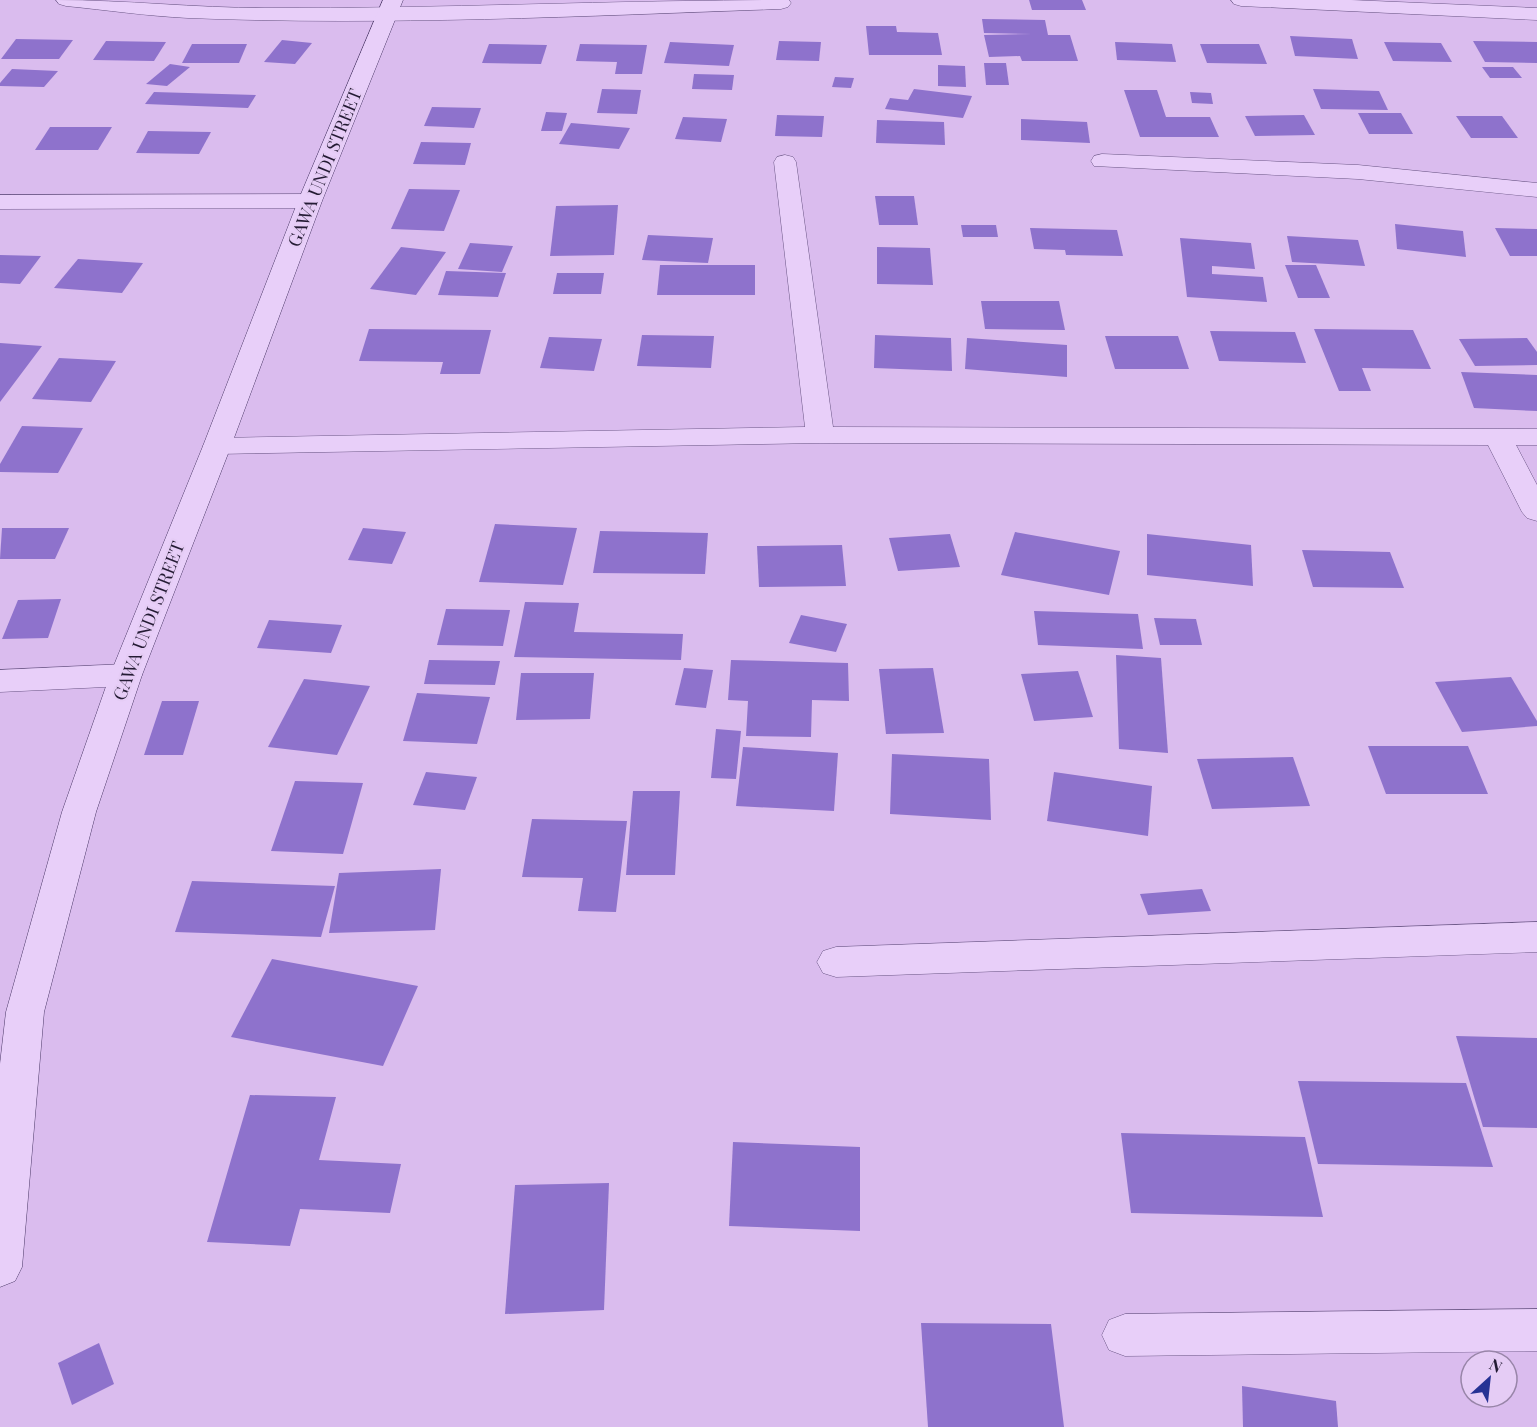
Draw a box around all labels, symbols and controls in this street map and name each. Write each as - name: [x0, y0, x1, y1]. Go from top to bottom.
- street label: GAWA UNDI STREET: [281, 85, 367, 250]
- street label: GAWA UNDI STREET: [107, 538, 189, 703]
- north arrow: [1459, 1349, 1519, 1409]
- text: N: [1486, 1353, 1506, 1377]

